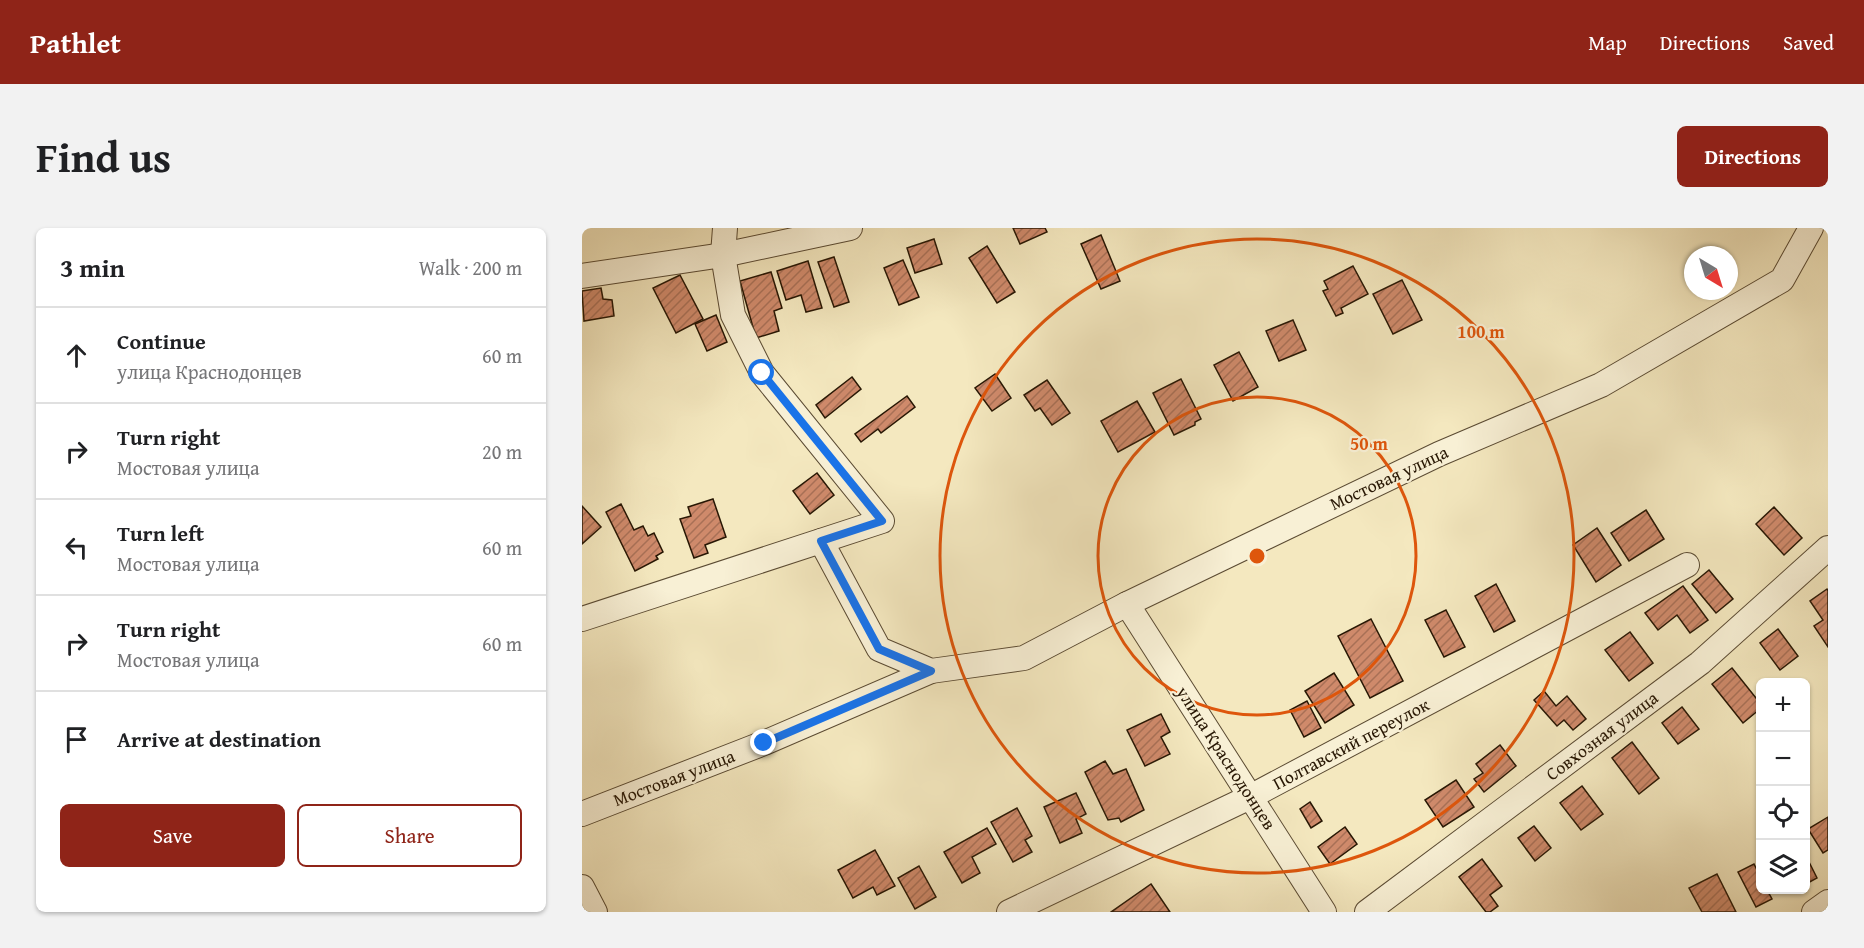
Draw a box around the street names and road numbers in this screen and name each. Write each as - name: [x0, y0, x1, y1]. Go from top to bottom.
- street label: Мостовая улица: [1325, 438, 1453, 517]
- street label: улица Краснодонцев: [1169, 680, 1283, 835]
- street label: Совхозная улица: [1540, 684, 1664, 787]
- street label: Полтавский переулок: [1268, 691, 1434, 796]
- street label: Мостовая улица: [609, 742, 739, 813]

